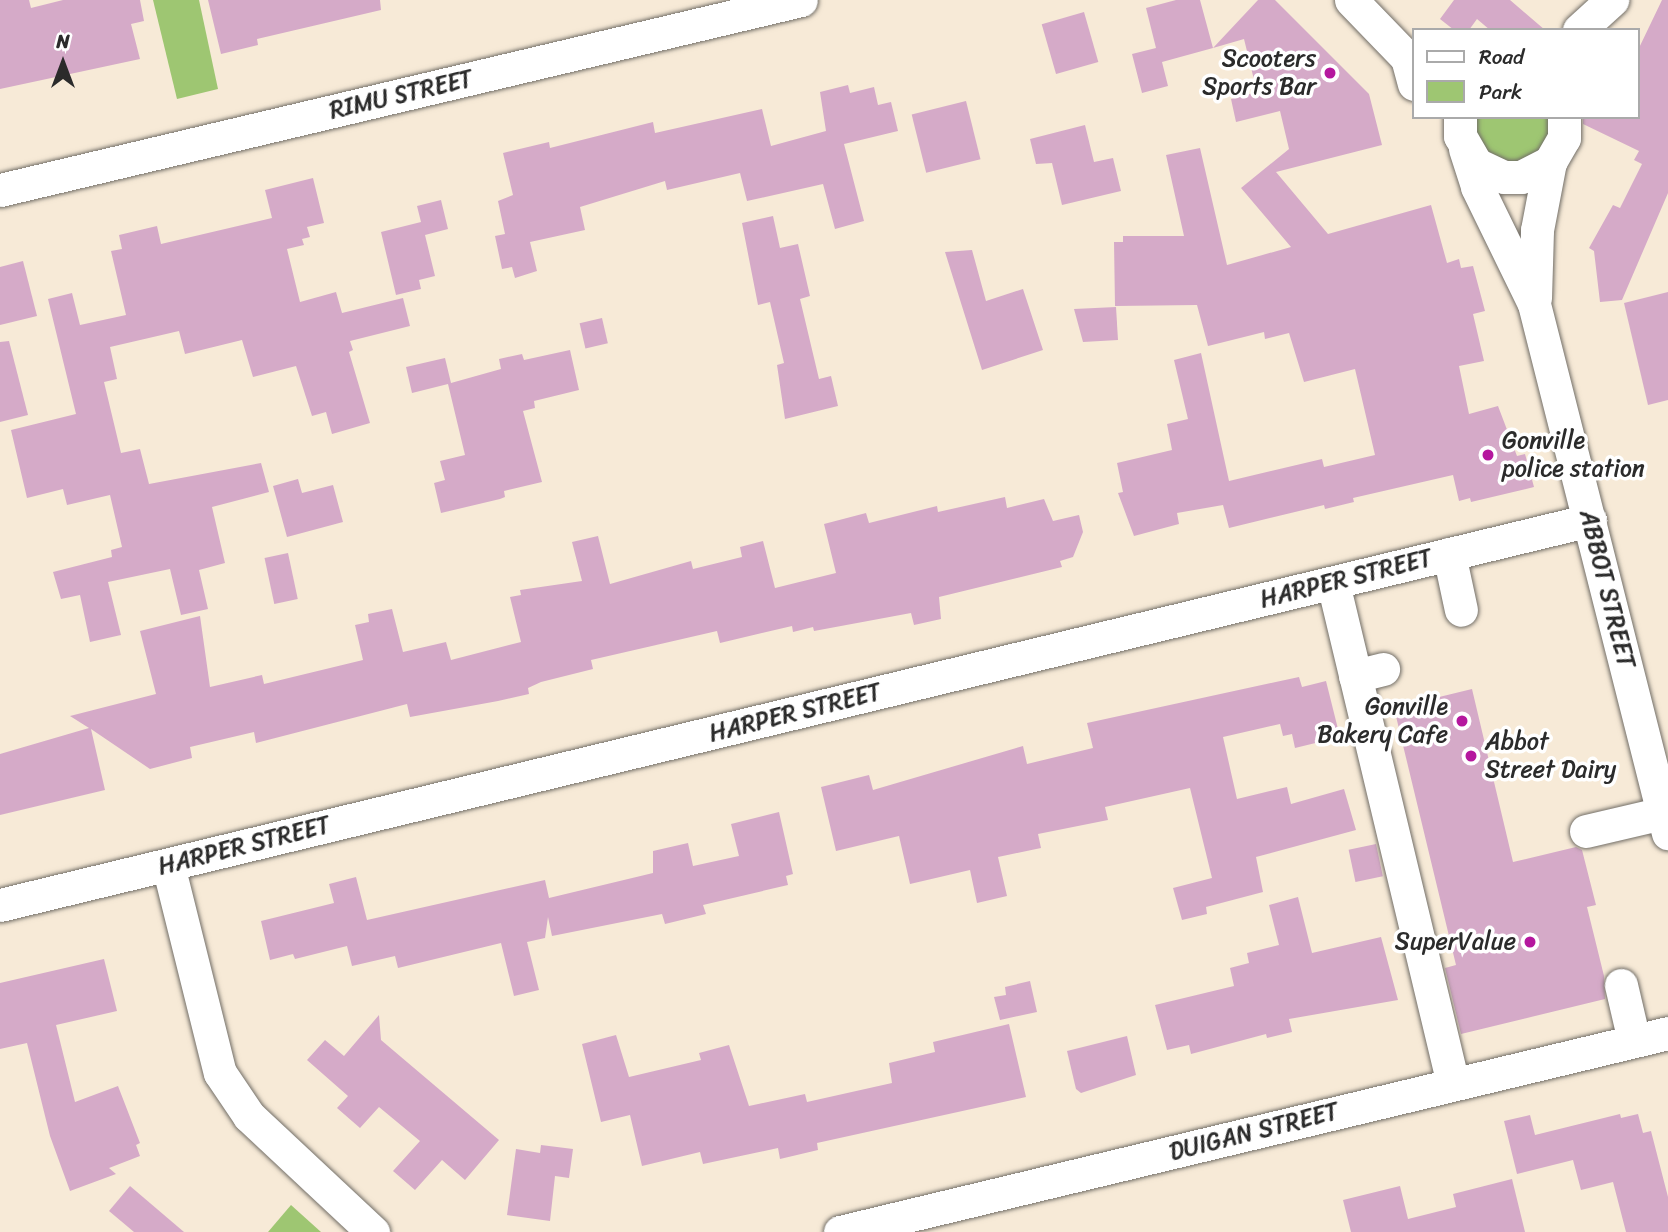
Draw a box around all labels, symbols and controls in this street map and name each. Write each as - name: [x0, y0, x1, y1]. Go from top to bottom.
- text: N: [56, 25, 70, 58]
- north arrow: [28, 28, 98, 98]
- legend: [1412, 28, 1640, 119]
- text: Road: [1479, 38, 1524, 76]
- place label: Scooters Sports Bar: [1202, 45, 1316, 101]
- street label: RIMU STREET: [325, 64, 477, 126]
- marker: Scooters Sports Bar: [1322, 65, 1338, 81]
- text: Park: [1479, 73, 1522, 111]
- place label: Gonville police station: [1502, 427, 1645, 483]
- marker: Gonville police station: [1480, 447, 1496, 463]
- street label: ABBOT STREET: [1573, 507, 1641, 671]
- street label: HARPER STREET: [1257, 544, 1435, 614]
- street label: HARPER STREET: [706, 678, 884, 748]
- place label: Gonville Bakery Cafe: [1317, 693, 1448, 749]
- marker: Gonville Bakery Cafe: [1454, 713, 1470, 729]
- place label: Abbot Street Dairy: [1485, 728, 1616, 784]
- marker: Abbot Street Dairy: [1463, 748, 1479, 764]
- street label: HARPER STREET: [155, 811, 333, 881]
- place label: SuperValue: [1395, 928, 1516, 956]
- marker: SuperValue: [1522, 934, 1538, 950]
- street label: DUIGAN STREET: [1166, 1097, 1342, 1167]

